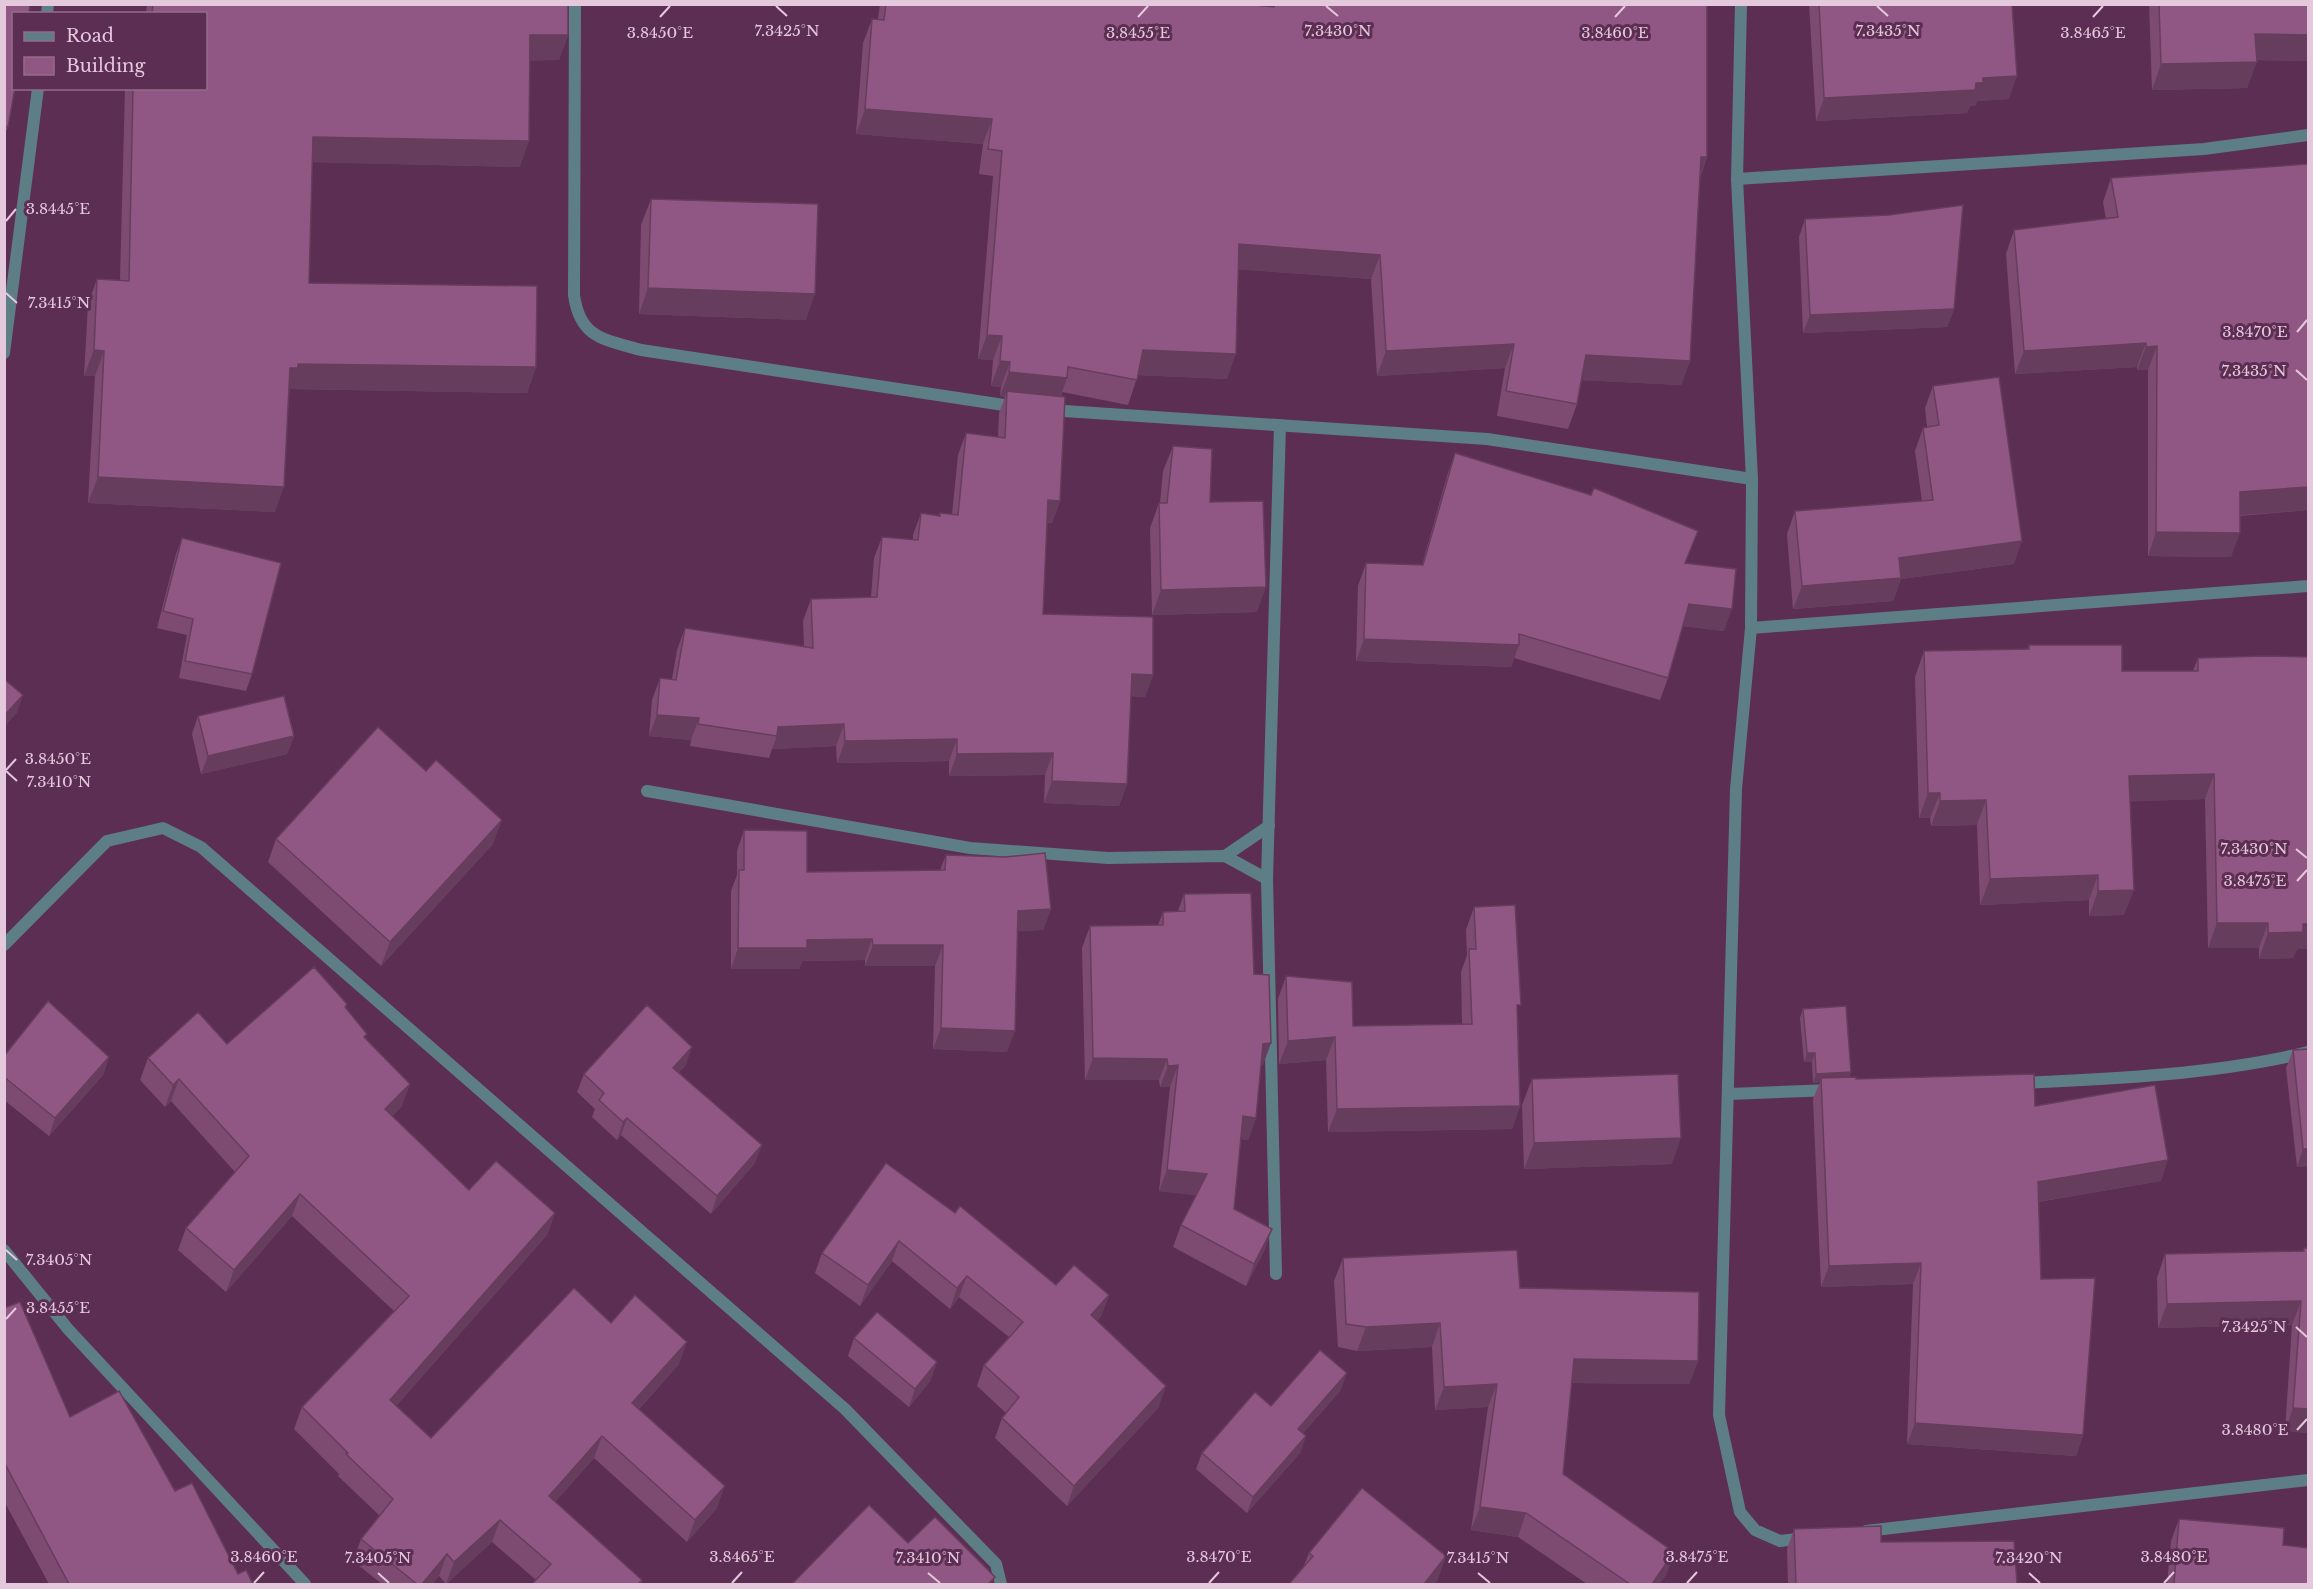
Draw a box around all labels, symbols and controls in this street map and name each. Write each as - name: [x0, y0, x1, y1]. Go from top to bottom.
- legend: [12, 12, 207, 90]
- text: 7.3425°N: [754, 21, 820, 40]
- text: 7.3430°N: [1304, 21, 1372, 40]
- text: 7.3435°N: [1855, 21, 1921, 40]
- text: 3.8450°E: [627, 23, 693, 42]
- text: 3.8455°E: [1106, 23, 1170, 42]
- text: 3.8460°E: [1581, 23, 1649, 42]
- text: 3.8465°E: [2060, 23, 2126, 42]
- text: Road: [66, 25, 114, 47]
- text: Building: [66, 55, 145, 77]
- text: 3.8445°E: [26, 199, 90, 218]
- text: 7.3415°N: [28, 293, 90, 312]
- text: 3.8470°E: [2222, 322, 2288, 341]
- text: 7.3435°N: [2221, 361, 2287, 380]
- text: 3.8450°E: [25, 749, 91, 768]
- text: 7.3410°N: [27, 772, 91, 791]
- text: 7.3430°N: [2220, 839, 2288, 858]
- text: 3.8475°E: [2223, 871, 2287, 890]
- text: 7.3405°N: [26, 1250, 92, 1269]
- text: 3.8455°E: [26, 1298, 90, 1317]
- text: 7.3425°N: [2221, 1317, 2287, 1336]
- text: 3.8480°E: [2222, 1420, 2289, 1439]
- text: 3.8460°E: [230, 1547, 298, 1566]
- text: 3.8465°E: [709, 1547, 775, 1566]
- text: 3.8470°E: [1186, 1547, 1252, 1566]
- text: 3.8475°E: [1665, 1547, 1729, 1566]
- text: 3.8480°E: [2141, 1547, 2208, 1566]
- text: 7.3405°N: [345, 1548, 411, 1567]
- text: 7.3410°N: [896, 1548, 960, 1567]
- text: 7.3415°N: [1447, 1548, 1509, 1567]
- text: 7.3420°N: [1995, 1548, 2063, 1567]

